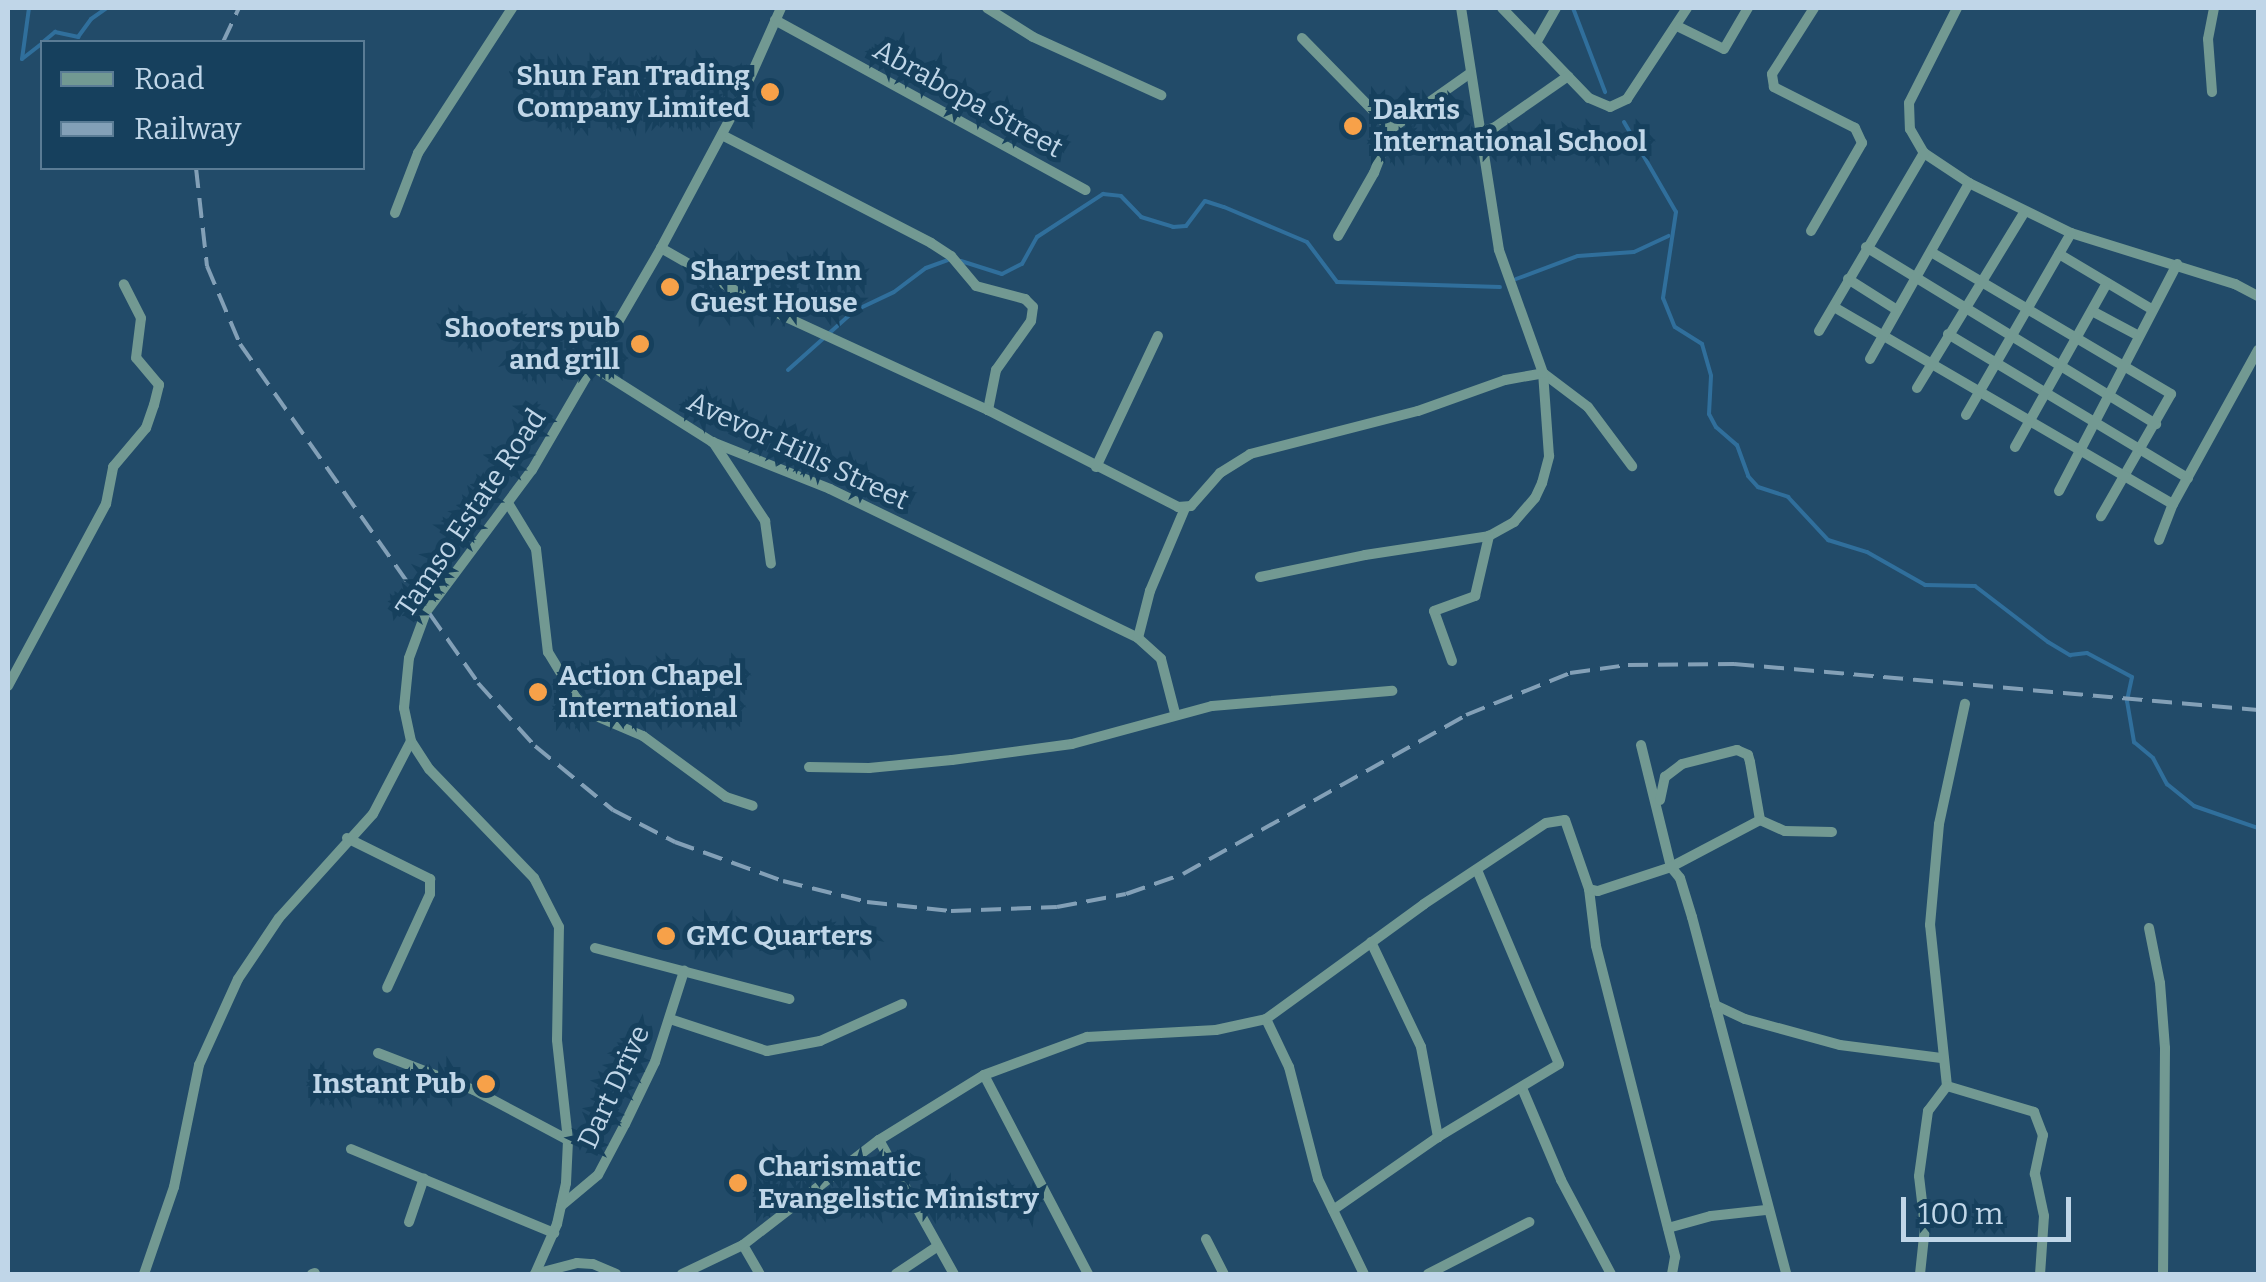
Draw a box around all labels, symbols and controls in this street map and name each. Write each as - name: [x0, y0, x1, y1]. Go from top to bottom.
- street label: Abrabopa Street: [867, 33, 1069, 165]
- legend: [40, 40, 365, 170]
- place label: Shun Fan Trading Company Limited: [516, 59, 750, 125]
- text: Road: [134, 61, 205, 97]
- marker: Shun Fan Trading Company Limited: [759, 81, 781, 103]
- place label: Dakris International School: [1373, 93, 1647, 159]
- text: Railway: [134, 111, 241, 147]
- marker: Dakris International School: [1342, 115, 1364, 137]
- place label: Sharpest Inn Guest House: [690, 254, 862, 320]
- marker: Sharpest Inn Guest House: [659, 276, 681, 298]
- place label: Shooters pub and grill: [444, 311, 620, 377]
- marker: Shooters pub and grill: [629, 333, 651, 355]
- street label: Avevor Hills Street: [682, 385, 914, 517]
- street label: Tamso Estate Road: [389, 403, 553, 623]
- place label: Action Chapel International: [558, 659, 743, 725]
- marker: Action Chapel International: [527, 681, 549, 703]
- place label: GMC Quarters: [686, 919, 873, 953]
- marker: GMC Quarters: [655, 925, 677, 947]
- street label: Dart Drive: [571, 1020, 657, 1154]
- place label: Instant Pub: [312, 1067, 466, 1101]
- marker: Instant Pub: [475, 1073, 497, 1095]
- place label: Charismatic Evangelistic Ministry: [758, 1150, 1039, 1216]
- marker: Charismatic Evangelistic Ministry: [727, 1172, 749, 1194]
- scale bar: [1906, 1177, 2076, 1239]
- text: 100 m: [1918, 1196, 2003, 1232]

